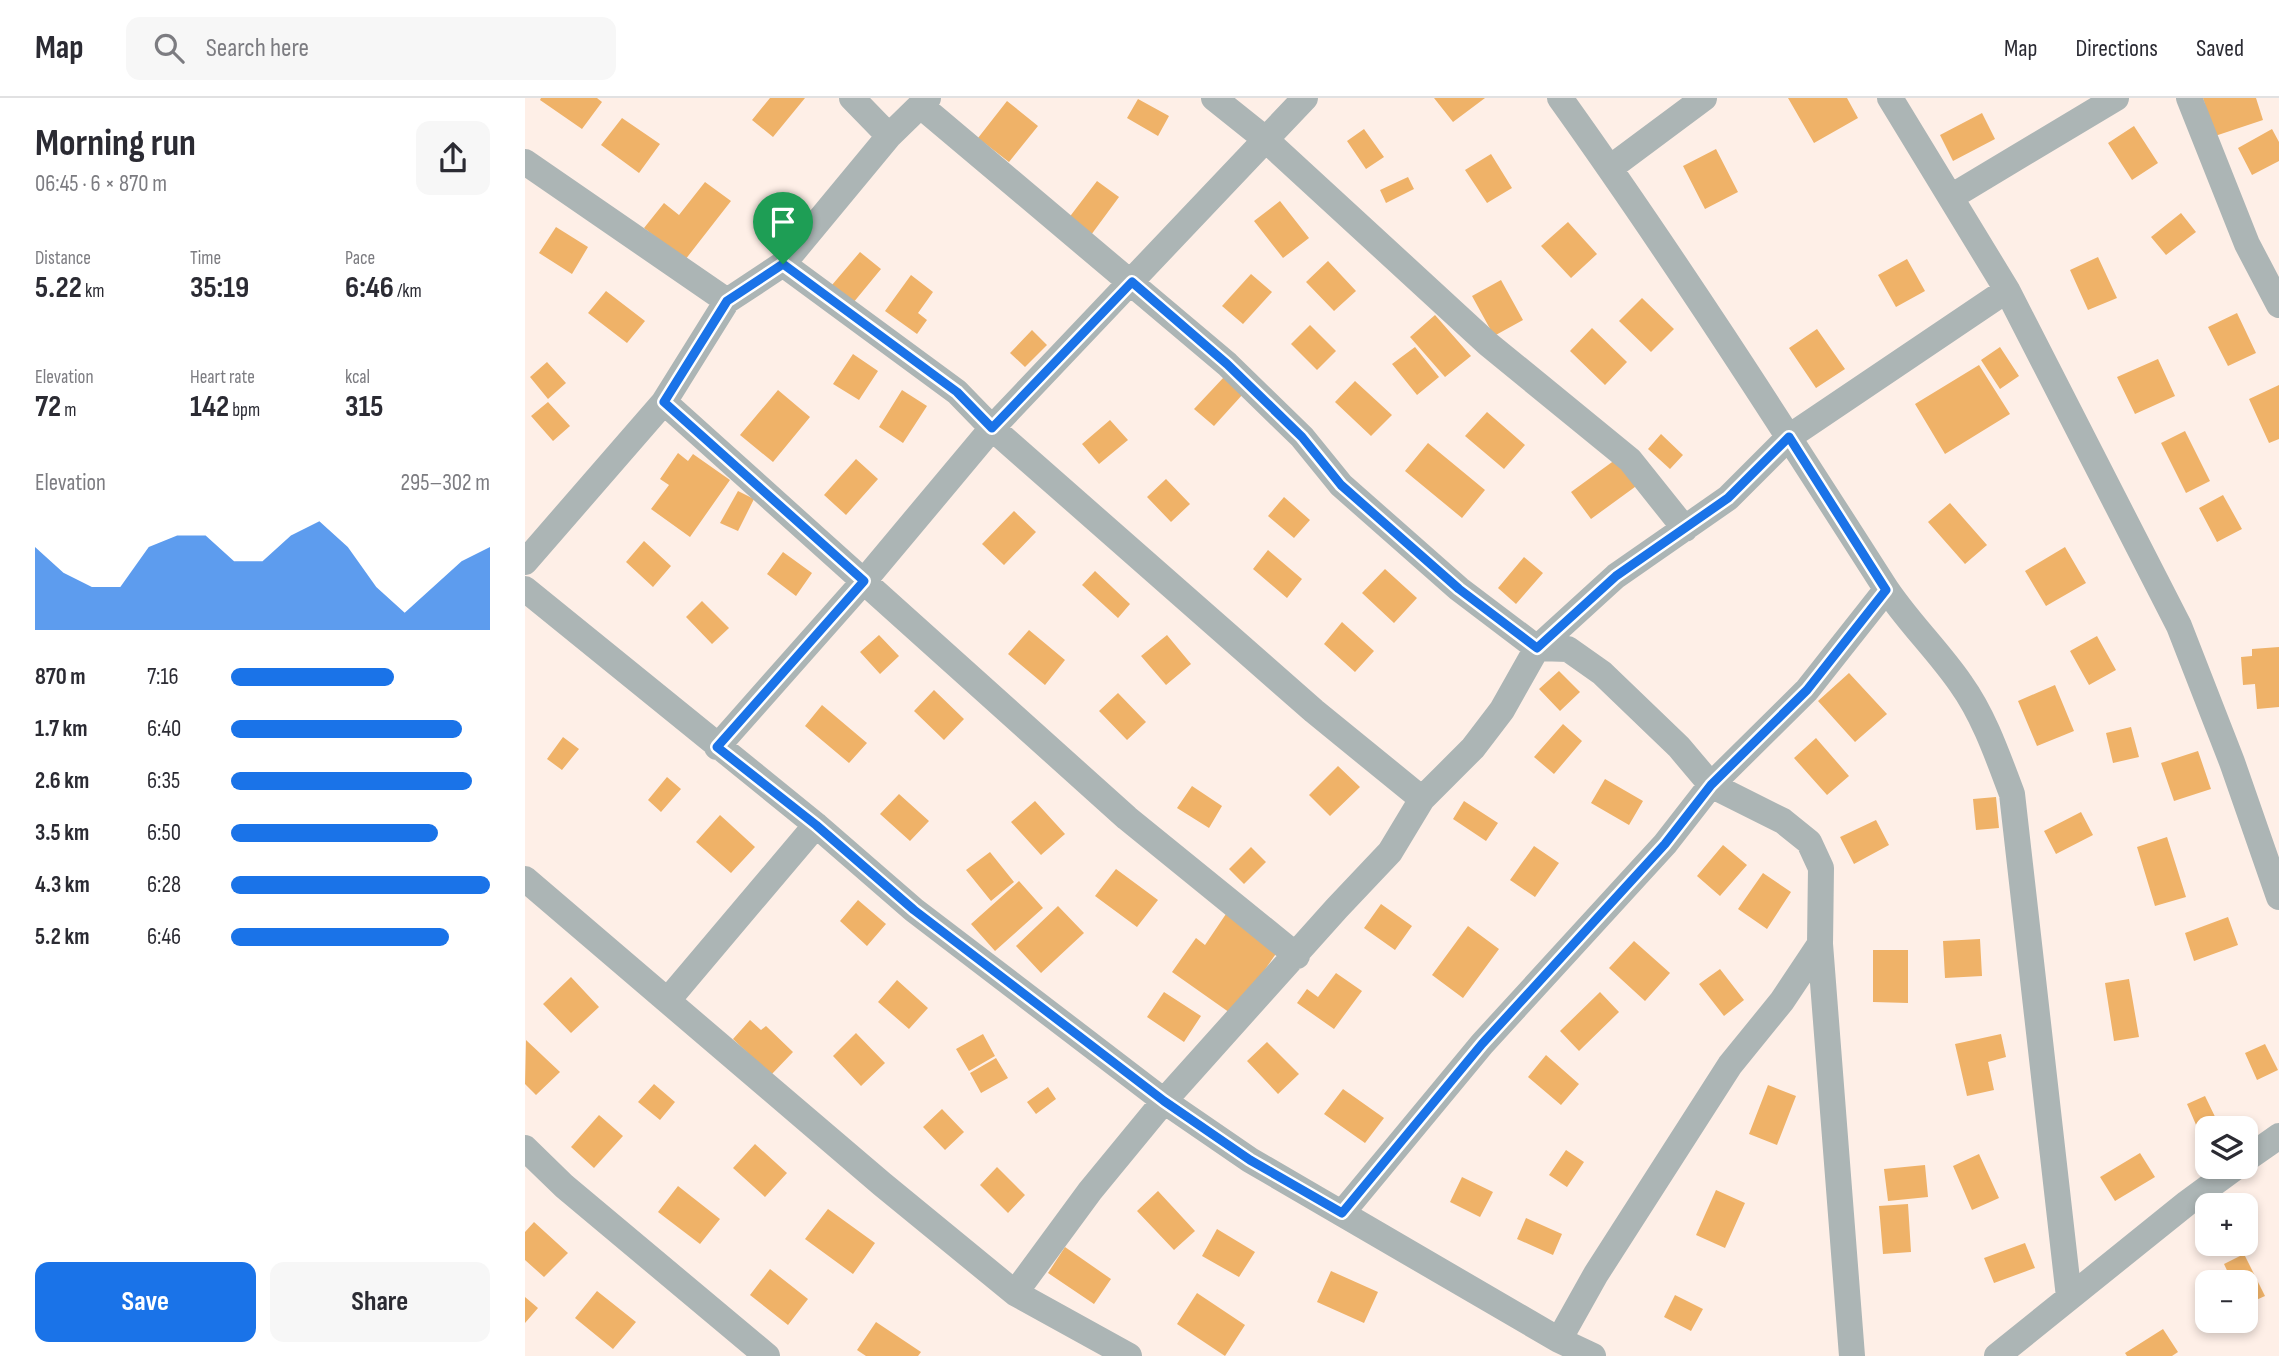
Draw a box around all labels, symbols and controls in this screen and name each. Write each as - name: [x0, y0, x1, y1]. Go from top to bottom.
- search box: [126, 17, 616, 80]
- text: Map: [35, 28, 84, 68]
- icon: search: [150, 29, 188, 67]
- text: Search here: [206, 33, 309, 64]
- text: Map: [2004, 34, 2037, 63]
- text: Directions: [2075, 34, 2158, 63]
- text: Saved: [2196, 34, 2244, 63]
- text: Morning run: [35, 121, 196, 166]
- button: share: [416, 121, 490, 195]
- text: 06:45 · 6 × 870 m: [35, 170, 167, 198]
- pin: [753, 192, 813, 264]
- icon: arrive: [764, 203, 802, 241]
- text: Distance: [35, 247, 91, 270]
- text: Time: [190, 247, 221, 270]
- text: Pace: [345, 247, 375, 270]
- text: 5.22: [35, 270, 82, 306]
- text: 35:19: [190, 270, 249, 306]
- text: 6:46: [345, 270, 394, 306]
- text: km: [82, 280, 104, 303]
- text: /km: [394, 280, 422, 303]
- text: Elevation: [35, 366, 94, 389]
- text: Heart rate: [190, 366, 255, 389]
- text: kcal: [345, 366, 370, 389]
- text: 72: [35, 389, 61, 425]
- text: 142: [190, 389, 229, 425]
- text: 315: [345, 389, 383, 425]
- text: m: [61, 399, 76, 422]
- text: bpm: [229, 399, 260, 422]
- text: Elevation: [35, 469, 106, 497]
- text: 295–302 m: [401, 469, 490, 497]
- text: 870 m: [35, 663, 86, 691]
- text: 7:16: [147, 663, 179, 691]
- text: 1.7 km: [35, 715, 88, 743]
- text: 6:40: [147, 715, 181, 743]
- text: 2.6 km: [35, 767, 89, 795]
- text: 6:35: [147, 767, 180, 795]
- text: 3.5 km: [35, 819, 89, 847]
- text: 6:50: [147, 819, 181, 847]
- text: 4.3 km: [35, 871, 90, 899]
- text: 6:28: [147, 871, 181, 899]
- text: 5.2 km: [35, 923, 89, 951]
- text: 6:46: [147, 923, 181, 951]
- map controls: [2195, 1116, 2258, 1333]
- button: layers: [2195, 1116, 2258, 1179]
- button: +: [2195, 1193, 2258, 1256]
- button: Save: [35, 1262, 256, 1342]
- button: Share: [270, 1262, 490, 1342]
- button: −: [2195, 1270, 2258, 1333]

